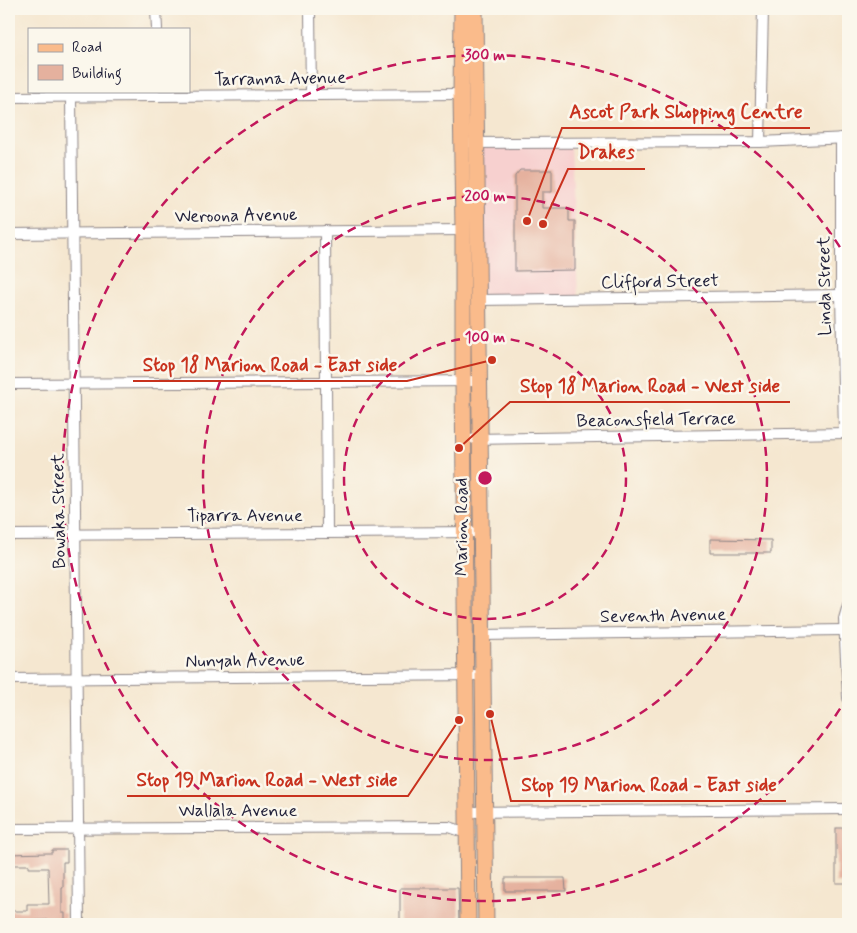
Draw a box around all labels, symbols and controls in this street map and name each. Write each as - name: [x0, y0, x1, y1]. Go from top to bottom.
- legend: [28, 28, 190, 92]
- text: Road: [72, 38, 102, 58]
- text: 300 m: [465, 46, 505, 66]
- text: Building: [72, 64, 122, 85]
- street label: Tarranna Avenue: [214, 66, 346, 92]
- callout: Ascot Park Shopping Centre: [562, 94, 810, 128]
- text: Ascot Park Shopping Centre: [569, 100, 803, 126]
- callout: Drakes: [568, 135, 645, 169]
- text: Drakes: [577, 140, 635, 165]
- text: 200 m: [465, 187, 506, 207]
- street label: Weroona Avenue: [174, 203, 298, 229]
- street label: Linda Street: [812, 235, 838, 336]
- street label: Clifford Street: [601, 269, 719, 297]
- text: 100 m: [465, 328, 505, 348]
- callout: Stop 18 Marion Road - East side: [133, 347, 407, 381]
- text: Stop 18 Marion Road - East side: [143, 353, 397, 378]
- callout: Stop 18 Marion Road - West side: [510, 368, 790, 402]
- text: Stop 18 Marion Road - West side: [520, 374, 780, 399]
- street label: Beaconsfield Terrace: [576, 407, 736, 433]
- street label: Bowaka Street: [46, 453, 72, 569]
- centre of rings: [476, 469, 494, 487]
- street label: Marion Road: [450, 478, 474, 576]
- street label: Tiparra Avenue: [187, 504, 303, 528]
- street label: Seventh Avenue: [600, 603, 726, 629]
- street label: Nunyah Avenue: [185, 648, 305, 674]
- callout: Stop 19 Marion Road - West side: [127, 762, 408, 796]
- callout: Stop 19 Marion Road - East side: [511, 767, 786, 801]
- text: Stop 19 Marion Road - West side: [136, 768, 398, 793]
- text: Stop 19 Marion Road - East side: [521, 773, 777, 798]
- street label: Wallala Avenue: [179, 799, 298, 823]

